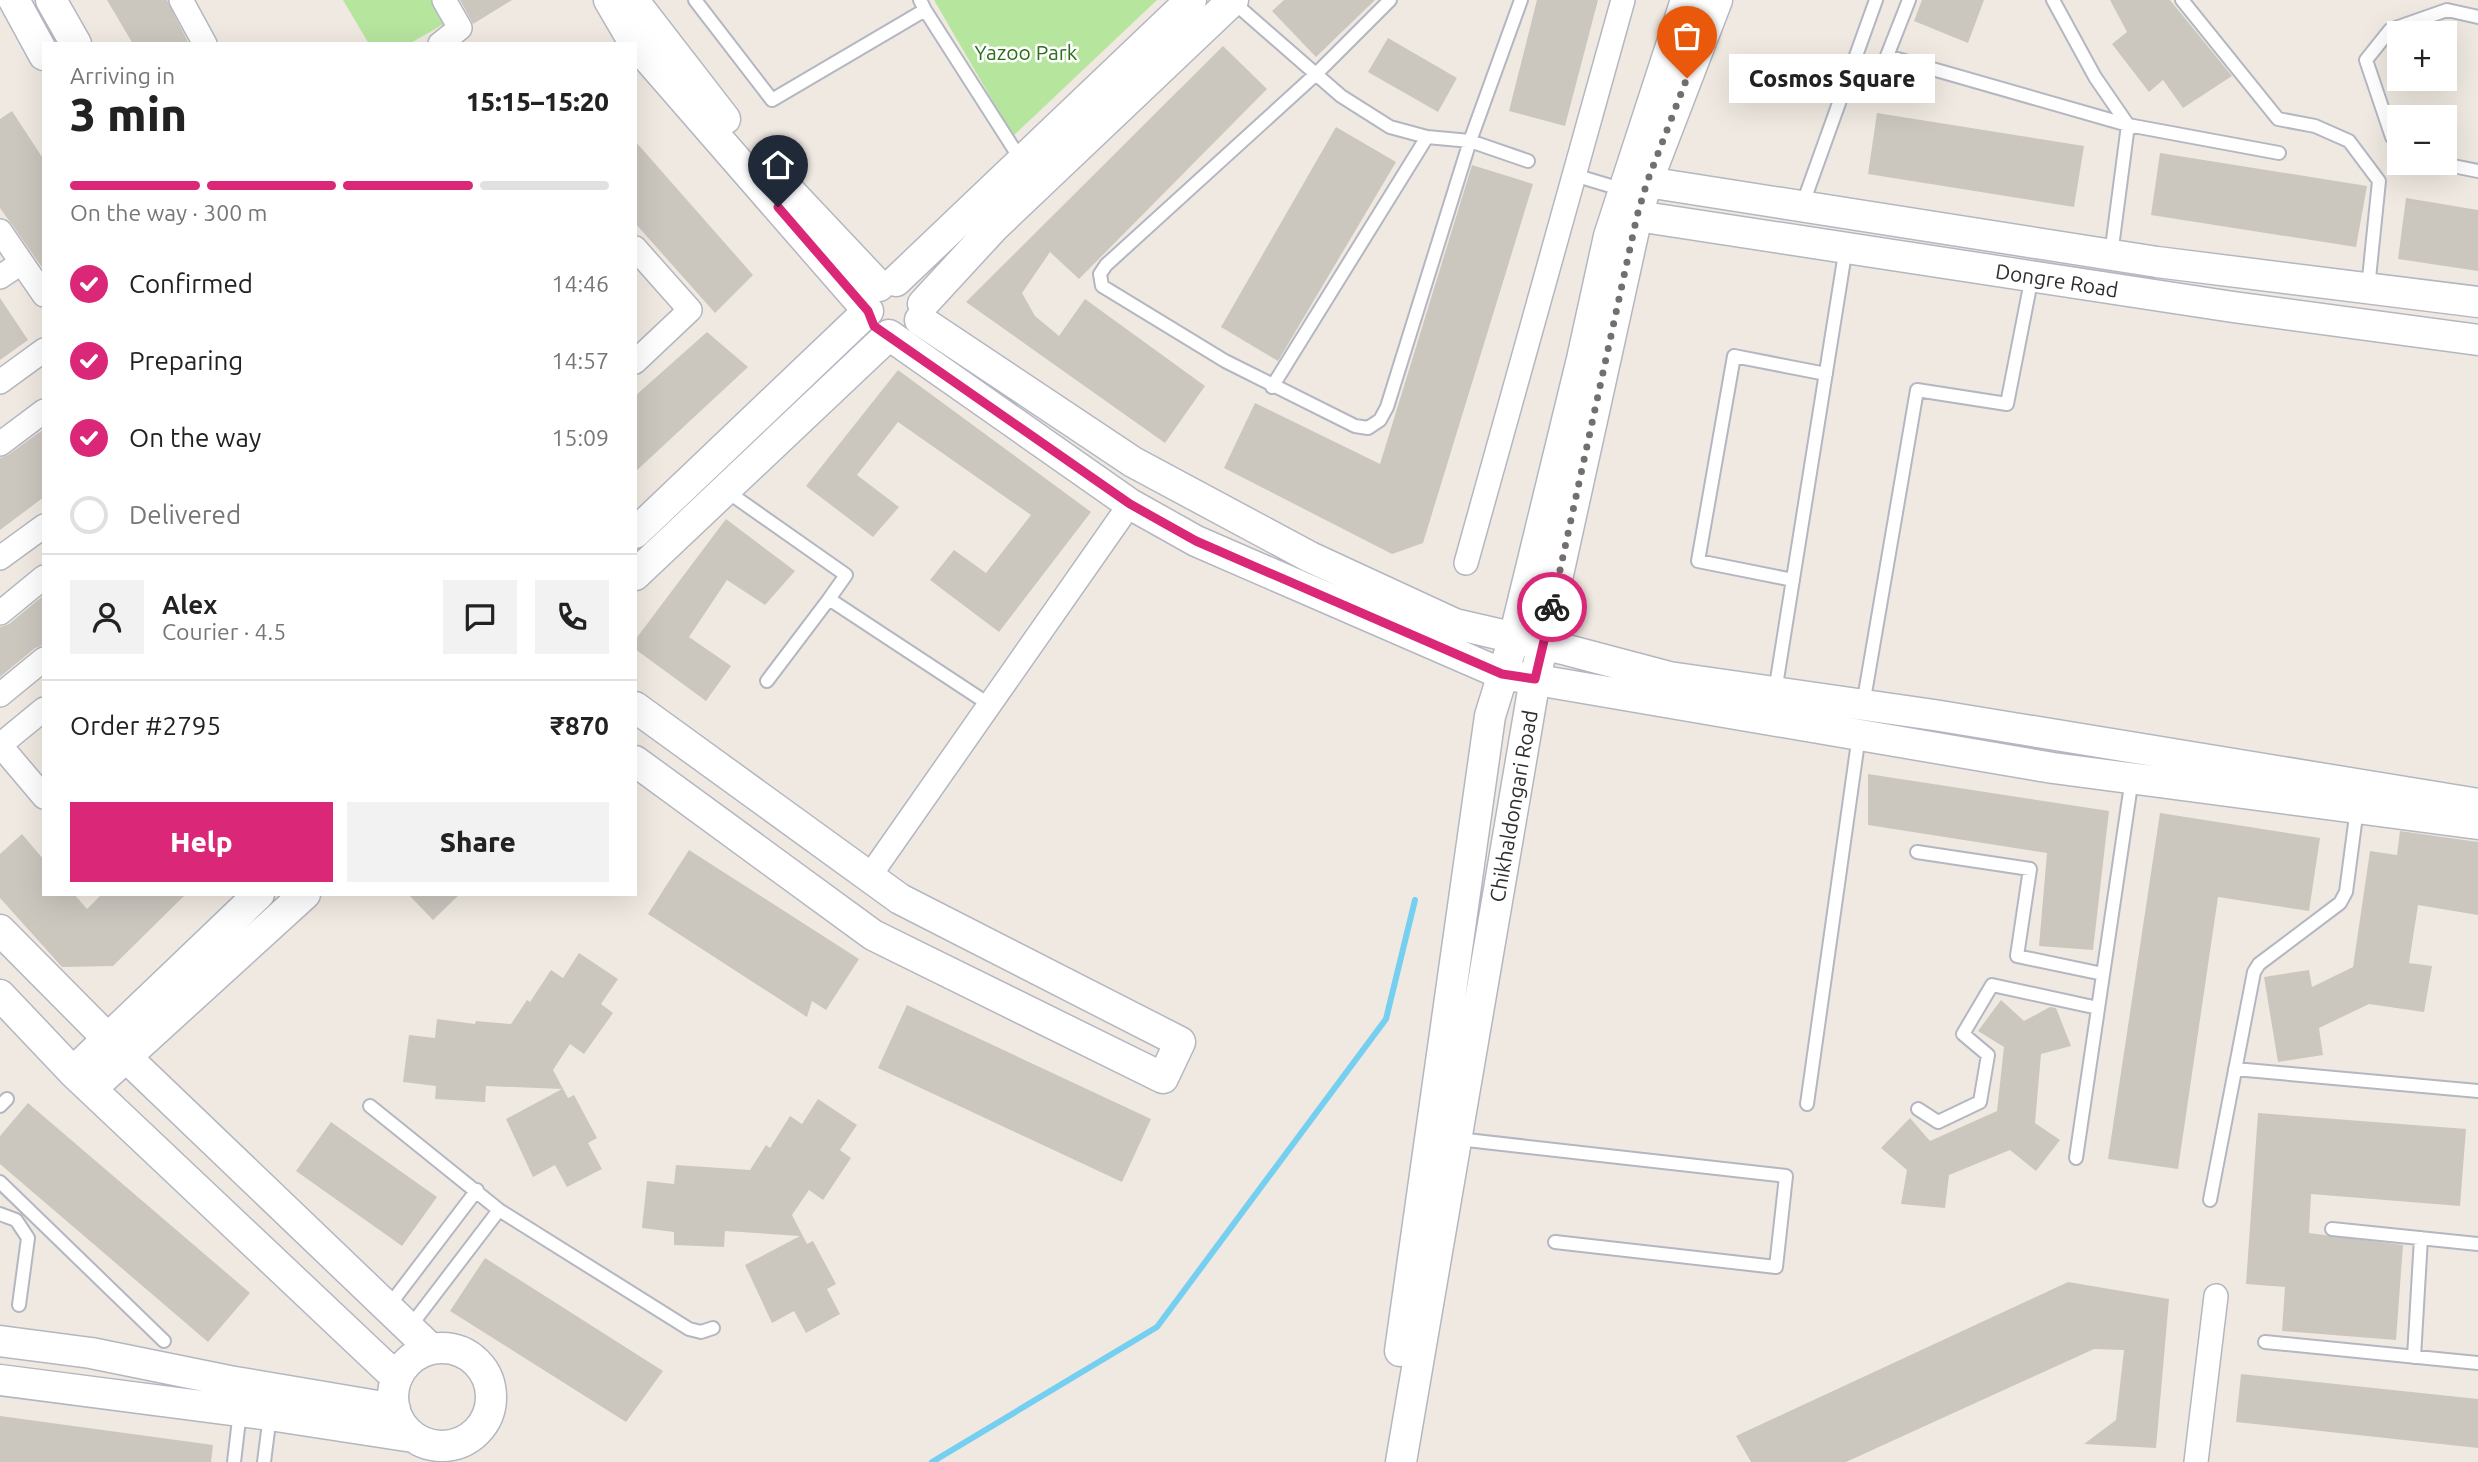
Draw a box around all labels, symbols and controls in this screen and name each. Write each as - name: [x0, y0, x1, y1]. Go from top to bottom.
- pin: [1657, 6, 1717, 78]
- icon: bag: [1668, 17, 1706, 55]
- map controls: [2387, 21, 2457, 175]
- button: +: [2387, 21, 2457, 91]
- park label: Yazoo Park: [975, 40, 1078, 64]
- callout: Cosmos Square: [1729, 54, 1936, 102]
- text: Arriving in: [70, 63, 175, 88]
- text: Cosmos Square: [1749, 66, 1915, 91]
- text: 15:15–15:20: [466, 87, 609, 116]
- text: 3 min: [70, 88, 187, 140]
- button: −: [2387, 105, 2457, 175]
- pin: [748, 135, 808, 207]
- icon: home: [759, 146, 797, 184]
- text: On the way · 300 m: [70, 200, 267, 225]
- street label: Dongre Road: [1994, 258, 2120, 302]
- icon: check: [70, 265, 108, 303]
- text: Confirmed: [129, 269, 253, 298]
- text: 14:46: [551, 271, 609, 296]
- icon: check: [70, 342, 108, 380]
- text: Preparing: [129, 346, 243, 375]
- text: 14:57: [551, 348, 609, 373]
- icon: check: [70, 419, 108, 457]
- text: On the way: [129, 423, 261, 452]
- text: 15:09: [551, 425, 609, 450]
- text: Delivered: [129, 500, 241, 529]
- courier: [1517, 572, 1587, 642]
- button: person: [70, 580, 144, 654]
- button: chat: [443, 580, 517, 654]
- button: phone: [535, 580, 609, 654]
- icon: bike: [1533, 588, 1571, 626]
- text: Alex: [162, 590, 217, 619]
- text: Courier · 4.5: [162, 619, 286, 644]
- street label: Chikhaldongari Road: [1484, 708, 1542, 904]
- text: Order #2795: [70, 711, 221, 740]
- text: ₹870: [550, 711, 609, 740]
- button: Help: [70, 802, 333, 882]
- button: Share: [347, 802, 609, 882]

